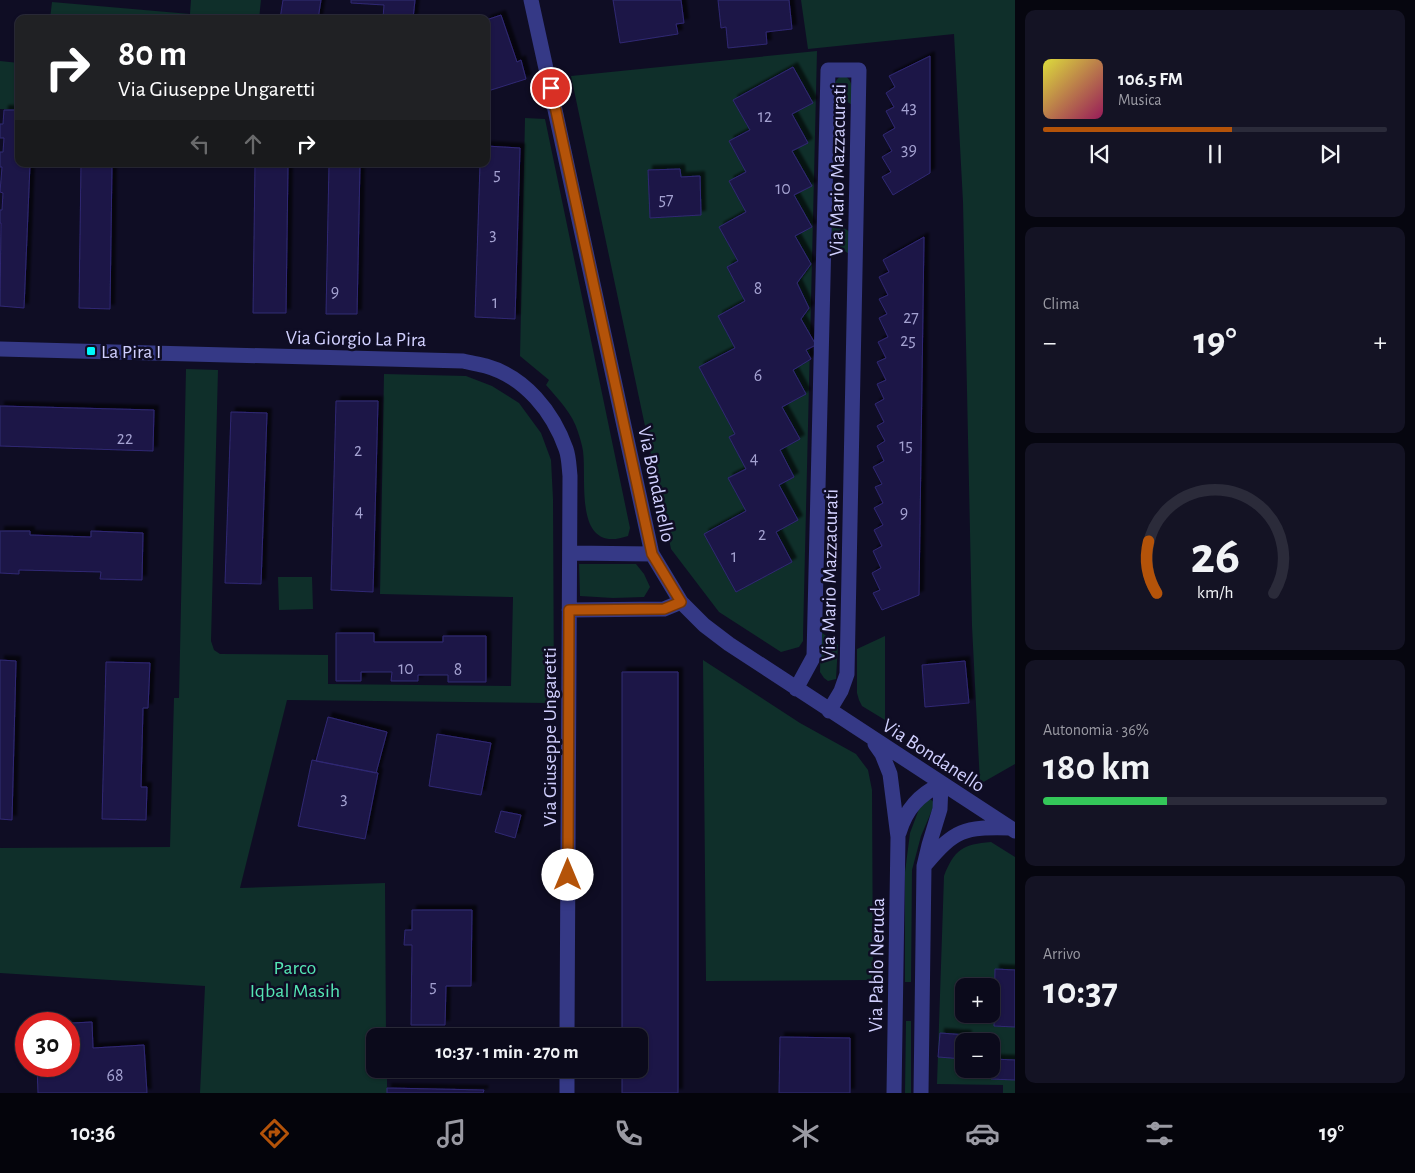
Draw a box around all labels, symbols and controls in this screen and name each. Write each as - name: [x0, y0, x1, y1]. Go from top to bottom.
- icon: right: [35, 35, 100, 100]
- text: 80 m: [118, 37, 187, 72]
- pin: [530, 67, 572, 109]
- text: 106.5 FM: [1118, 70, 1183, 89]
- icon: arrive: [537, 74, 565, 102]
- text: Via Giuseppe Ungaretti: [118, 78, 315, 100]
- street label: Via Mario Mazzacurati: [826, 84, 850, 256]
- text: Musica: [1118, 92, 1162, 108]
- house number: 43: [901, 99, 917, 117]
- house number: 12: [758, 108, 772, 126]
- icon: left: [186, 130, 214, 158]
- icon: ahead: [239, 130, 267, 158]
- icon: right: [292, 130, 320, 158]
- icon: previous: [1086, 140, 1114, 168]
- icon: pause: [1201, 140, 1229, 168]
- icon: next: [1316, 140, 1344, 168]
- house number: 39: [901, 141, 917, 159]
- house number: 5: [493, 166, 501, 184]
- house number: 10: [775, 180, 791, 198]
- house number: 57: [658, 191, 674, 209]
- house number: 3: [489, 226, 497, 244]
- house number: 8: [754, 280, 762, 298]
- house number: 9: [331, 283, 339, 301]
- house number: 1: [492, 294, 498, 312]
- text: Clima: [1043, 296, 1079, 312]
- house number: 27: [903, 309, 919, 327]
- text: 19°: [1193, 323, 1237, 361]
- street label: Via Giorgio La Pira: [285, 328, 427, 350]
- text: −: [1043, 329, 1056, 357]
- text: +: [1374, 329, 1387, 357]
- house number: 25: [900, 332, 916, 350]
- place label: La Pira I: [101, 342, 161, 362]
- marker: La Pira I: [85, 345, 97, 357]
- house number: 6: [754, 367, 762, 385]
- street label: Via Bondanello: [634, 425, 678, 544]
- house number: 22: [117, 430, 133, 448]
- house number: 15: [899, 437, 913, 455]
- house number: 2: [354, 442, 362, 460]
- house number: 4: [750, 450, 759, 468]
- street label: Via Mario Mazzacurati: [818, 489, 842, 661]
- house number: 4: [355, 503, 364, 521]
- house number: 9: [900, 504, 908, 522]
- house number: 2: [758, 526, 766, 544]
- text: 26: [1190, 530, 1240, 582]
- house number: 1: [731, 548, 737, 566]
- text: km/h: [1197, 584, 1233, 602]
- street label: Via Giuseppe Ungaretti: [540, 647, 560, 827]
- house number: 10: [398, 660, 414, 678]
- house number: 8: [454, 661, 462, 679]
- street label: Via Bondanello: [879, 715, 988, 796]
- text: Autonomia · 36%: [1043, 722, 1149, 738]
- text: 180 km: [1043, 749, 1150, 787]
- house number: 3: [340, 790, 348, 808]
- position arrow: [541, 848, 593, 900]
- street label: Via Pablo Neruda: [866, 897, 888, 1033]
- text: Arrivo: [1043, 946, 1081, 962]
- park label: Parco Iqbal Masih: [250, 958, 340, 1001]
- text: 10:37: [1043, 973, 1118, 1011]
- house number: 5: [429, 978, 437, 996]
- map controls: [955, 978, 1000, 1078]
- button: +: [955, 978, 1000, 1023]
- speed limit sign: 30: [15, 1012, 80, 1077]
- button: −: [955, 1033, 1000, 1078]
- text: 10:37 · 1 min · 270 m: [436, 1043, 578, 1062]
- house number: 68: [107, 1067, 124, 1085]
- icon: directions: [257, 1116, 292, 1151]
- icon: music: [434, 1116, 469, 1151]
- icon: phone: [611, 1116, 646, 1151]
- icon: climate: [788, 1116, 823, 1151]
- icon: car: [965, 1116, 1000, 1151]
- icon: filters: [1142, 1116, 1177, 1151]
- text: 10:36: [71, 1122, 115, 1144]
- text: 19°: [1319, 1122, 1344, 1144]

